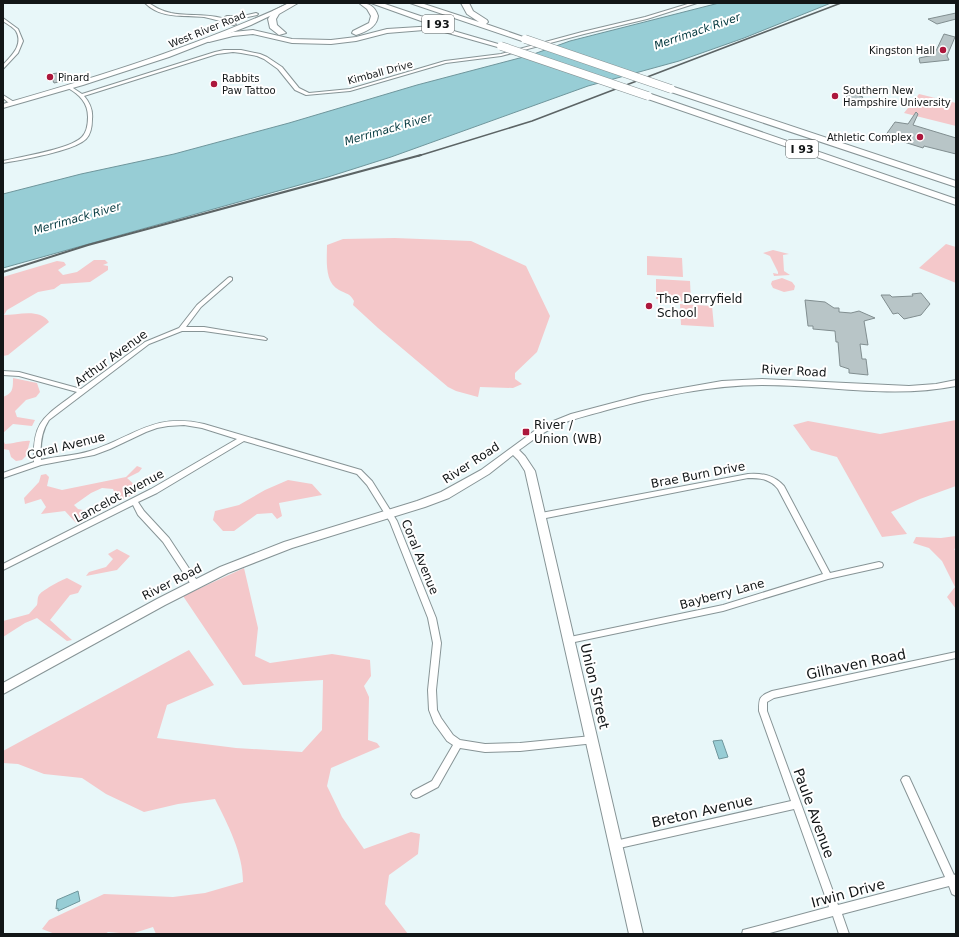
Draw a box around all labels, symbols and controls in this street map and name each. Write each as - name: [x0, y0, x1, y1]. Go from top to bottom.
- street label: West River Road: [167, 9, 247, 50]
- water label: Merrimack River: [652, 10, 743, 52]
- road number: I 93: [422, 15, 454, 33]
- place label: Kingston Hall: [869, 45, 935, 56]
- marker: Kingston Hall: [938, 45, 948, 55]
- street label: Kimball Drive: [346, 59, 414, 86]
- marker: Pinard: [45, 72, 55, 82]
- place label: Pinard: [58, 72, 89, 83]
- place label: Rabbits Paw Tattoo: [222, 73, 276, 96]
- marker: Rabbits Paw Tattoo: [209, 79, 219, 89]
- place label: Southern New Hampshire University: [843, 85, 951, 108]
- marker: Southern New Hampshire University: [830, 91, 840, 101]
- water label: Merrimack River: [343, 110, 435, 148]
- place label: Athletic Complex: [827, 132, 912, 143]
- marker: Athletic Complex: [915, 132, 925, 142]
- road number: I 93: [786, 140, 818, 158]
- water label: Merrimack River: [32, 199, 124, 237]
- place label: The Derryfield School: [656, 292, 742, 320]
- marker: The Derryfield School: [644, 301, 654, 311]
- street label: Arthur Avenue: [72, 327, 150, 389]
- street label: River Road: [761, 362, 827, 380]
- place label: River / Union (WB): [534, 418, 602, 446]
- marker: River / Union (WB): [521, 427, 531, 437]
- street label: Coral Avenue: [26, 430, 106, 462]
- street label: River Road: [440, 439, 502, 487]
- street label: Brae Burn Drive: [650, 459, 746, 491]
- street label: Lancelot Avenue: [72, 466, 166, 526]
- street label: Coral Avenue: [399, 517, 441, 597]
- street label: River Road: [140, 561, 204, 603]
- street label: Bayberry Lane: [678, 576, 766, 612]
- street label: Union Street: [577, 642, 613, 731]
- street label: Gilhaven Road: [805, 646, 907, 682]
- street label: Paule Avenue: [790, 766, 838, 860]
- street label: Breton Avenue: [650, 792, 754, 830]
- street label: Irwin Drive: [809, 875, 887, 911]

